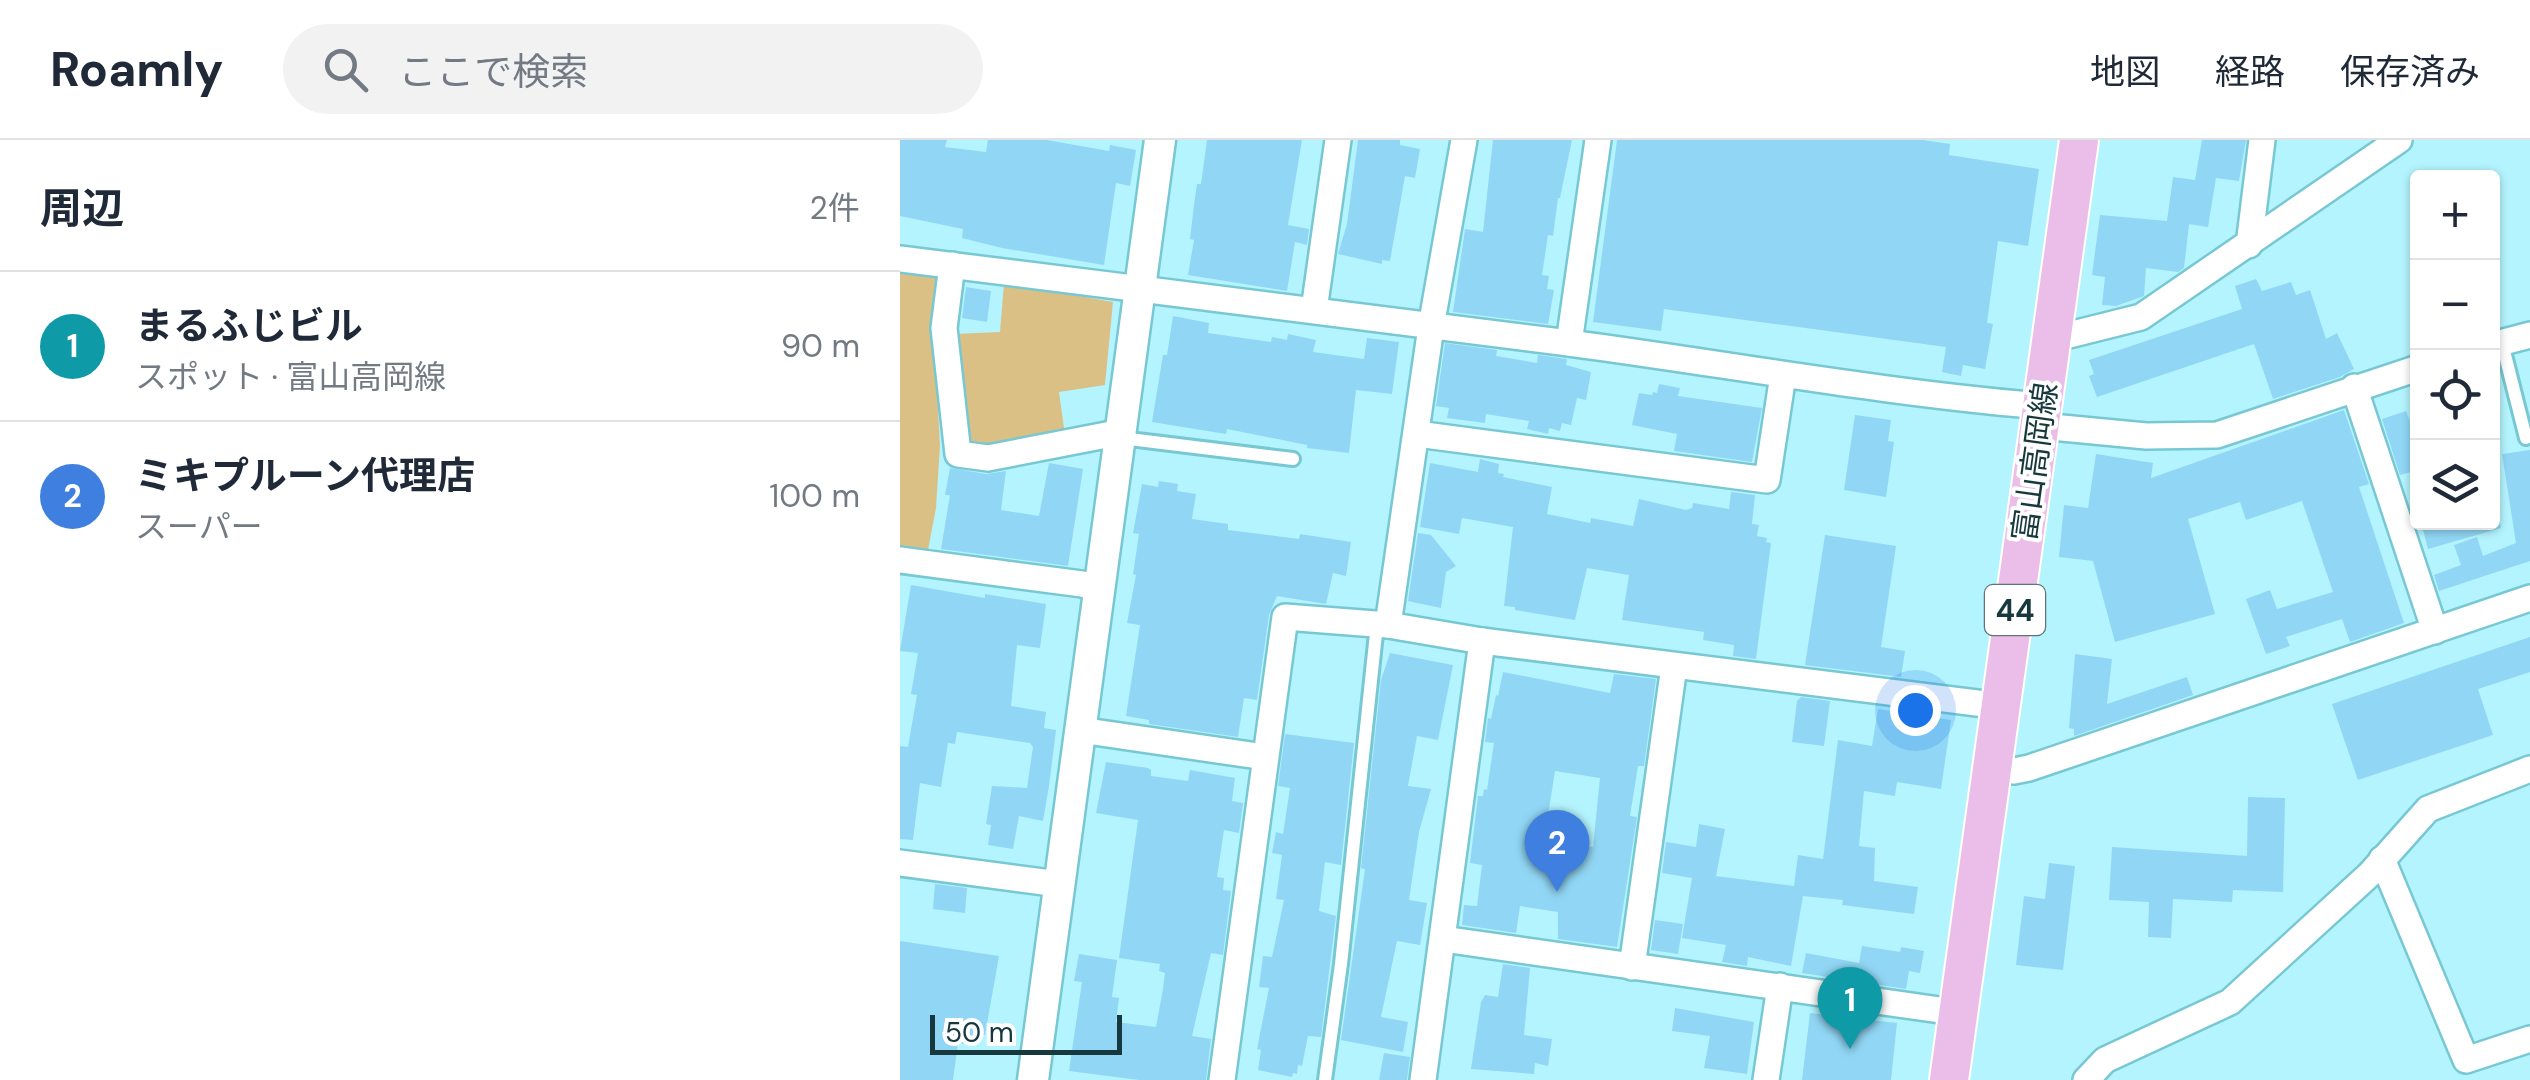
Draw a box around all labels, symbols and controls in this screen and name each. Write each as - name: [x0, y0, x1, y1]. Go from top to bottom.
- search box: [283, 24, 983, 114]
- text: Roamly: [50, 38, 223, 101]
- icon: search: [318, 42, 373, 97]
- text: ここで検索: [398, 47, 588, 97]
- text: 地図: [2090, 49, 2160, 95]
- text: 経路: [2215, 49, 2285, 95]
- text: 保存済み: [2340, 49, 2480, 95]
- map controls: [2410, 170, 2500, 530]
- button: +: [2410, 170, 2500, 260]
- text: 周辺: [40, 181, 124, 236]
- text: 2件: [810, 187, 860, 229]
- button: −: [2410, 260, 2500, 350]
- text: まるふじビル: [135, 301, 363, 351]
- text: 1: [67, 325, 78, 367]
- text: 90 m: [781, 325, 860, 367]
- button: locate: [2410, 350, 2500, 440]
- text: スポット · 富山高岡線: [135, 356, 446, 398]
- street label: 富山高岡線: [2003, 380, 2067, 544]
- button: layers: [2410, 440, 2500, 530]
- text: ミキプルーン代理店: [135, 451, 475, 501]
- text: 2: [63, 475, 82, 517]
- text: 100 m: [769, 475, 860, 517]
- text: スーパー: [135, 506, 263, 548]
- road number: 44: [1985, 585, 2045, 635]
- your location: [1890, 685, 1941, 736]
- pin: 2: [1524, 810, 1590, 892]
- pin: 1: [1818, 966, 1882, 1049]
- scale bar: [930, 1010, 1122, 1054]
- text: 50 m: [945, 1014, 1014, 1051]

